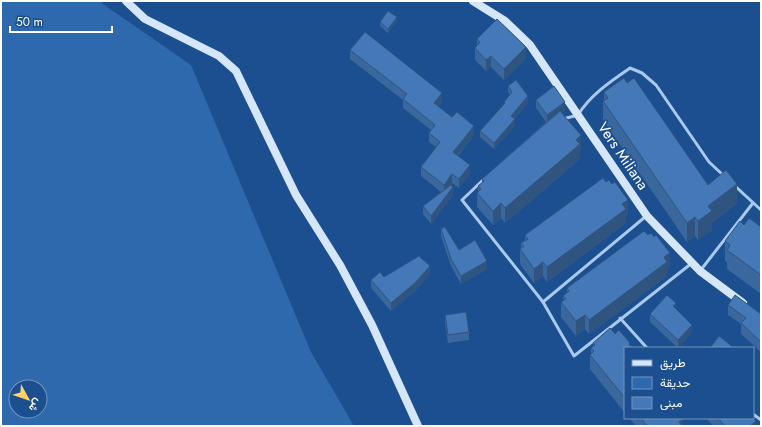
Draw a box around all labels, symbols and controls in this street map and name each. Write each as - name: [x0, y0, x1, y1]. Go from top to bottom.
- scale bar: [10, 8, 112, 34]
- text: 50 m: [16, 13, 43, 31]
- street label: Vers Miliana: [592, 118, 654, 194]
- legend: [624, 347, 754, 419]
- text: طريق: [660, 354, 686, 372]
- text: حديقة: [660, 374, 690, 392]
- north arrow: [8, 379, 48, 419]
- text: مبنى: [660, 394, 682, 412]
- text: ش: [25, 395, 46, 416]

